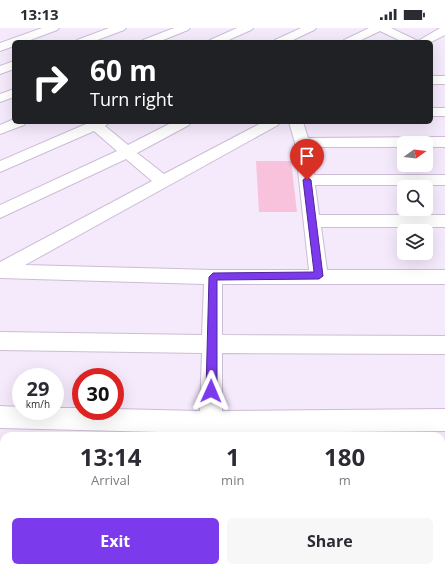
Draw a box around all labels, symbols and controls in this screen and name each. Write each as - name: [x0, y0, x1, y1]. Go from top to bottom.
- text: 13:13: [20, 4, 59, 24]
- text: 60 m: [90, 51, 157, 89]
- icon: right: [24, 56, 76, 108]
- text: Turn right: [90, 87, 173, 111]
- north arrow: [397, 136, 433, 172]
- map controls: [397, 136, 433, 260]
- pin: [290, 139, 324, 180]
- icon: arrive: [296, 145, 318, 167]
- button: search: [397, 180, 433, 216]
- button: layers: [397, 224, 433, 260]
- speed limit sign: 30: [72, 368, 124, 420]
- position arrow: [190, 370, 232, 412]
- text: 29: [27, 375, 49, 402]
- text: km/h: [26, 397, 50, 411]
- text: 13:14: [80, 440, 141, 473]
- text: 1: [226, 440, 240, 473]
- text: 180: [324, 440, 365, 473]
- text: Arrival: [91, 471, 130, 489]
- text: min: [221, 471, 244, 489]
- text: m: [339, 471, 351, 489]
- button: Exit: [12, 518, 219, 564]
- button: Share: [227, 518, 433, 564]

